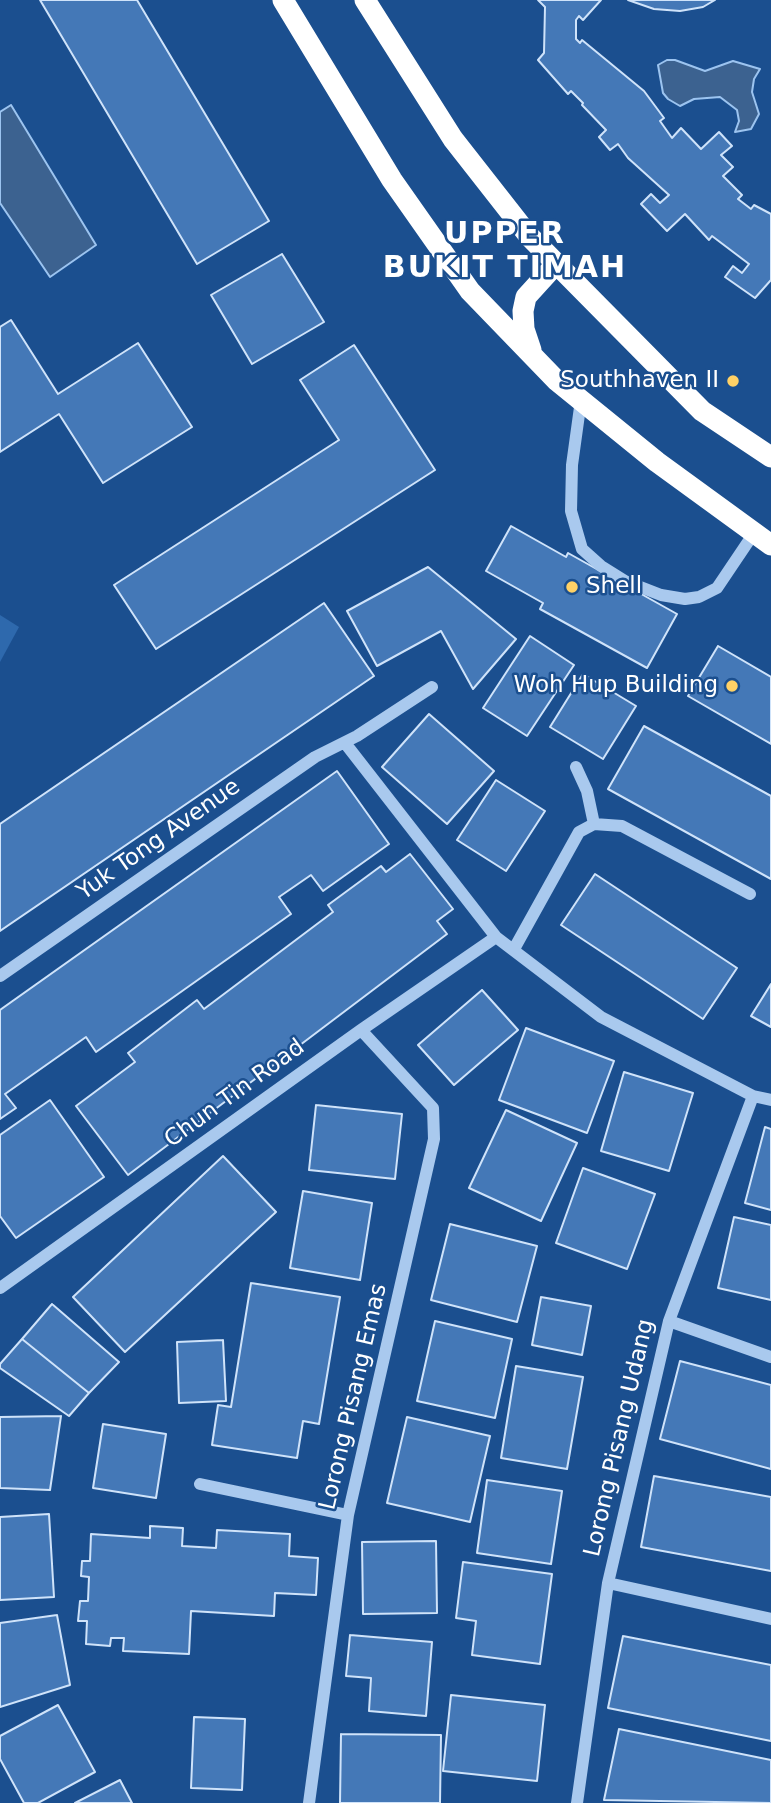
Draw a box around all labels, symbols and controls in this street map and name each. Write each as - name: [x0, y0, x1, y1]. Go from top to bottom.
- district label: UPPER BUKIT TIMAH: [384, 217, 626, 288]
- place label: Southhaven II: [560, 367, 719, 395]
- marker: Southhaven II: [725, 373, 741, 389]
- place label: Shell: [586, 573, 642, 601]
- marker: Shell: [564, 579, 580, 595]
- place label: Woh Hup Building: [514, 672, 718, 700]
- marker: Woh Hup Building: [724, 678, 740, 694]
- street label: Yuk Tong Avenue: [72, 773, 246, 907]
- street label: Chun Tin Road: [160, 1034, 310, 1154]
- street label: Lorong Pisang Emas: [315, 1281, 393, 1513]
- street label: Lorong Pisang Udang: [579, 1317, 661, 1559]

